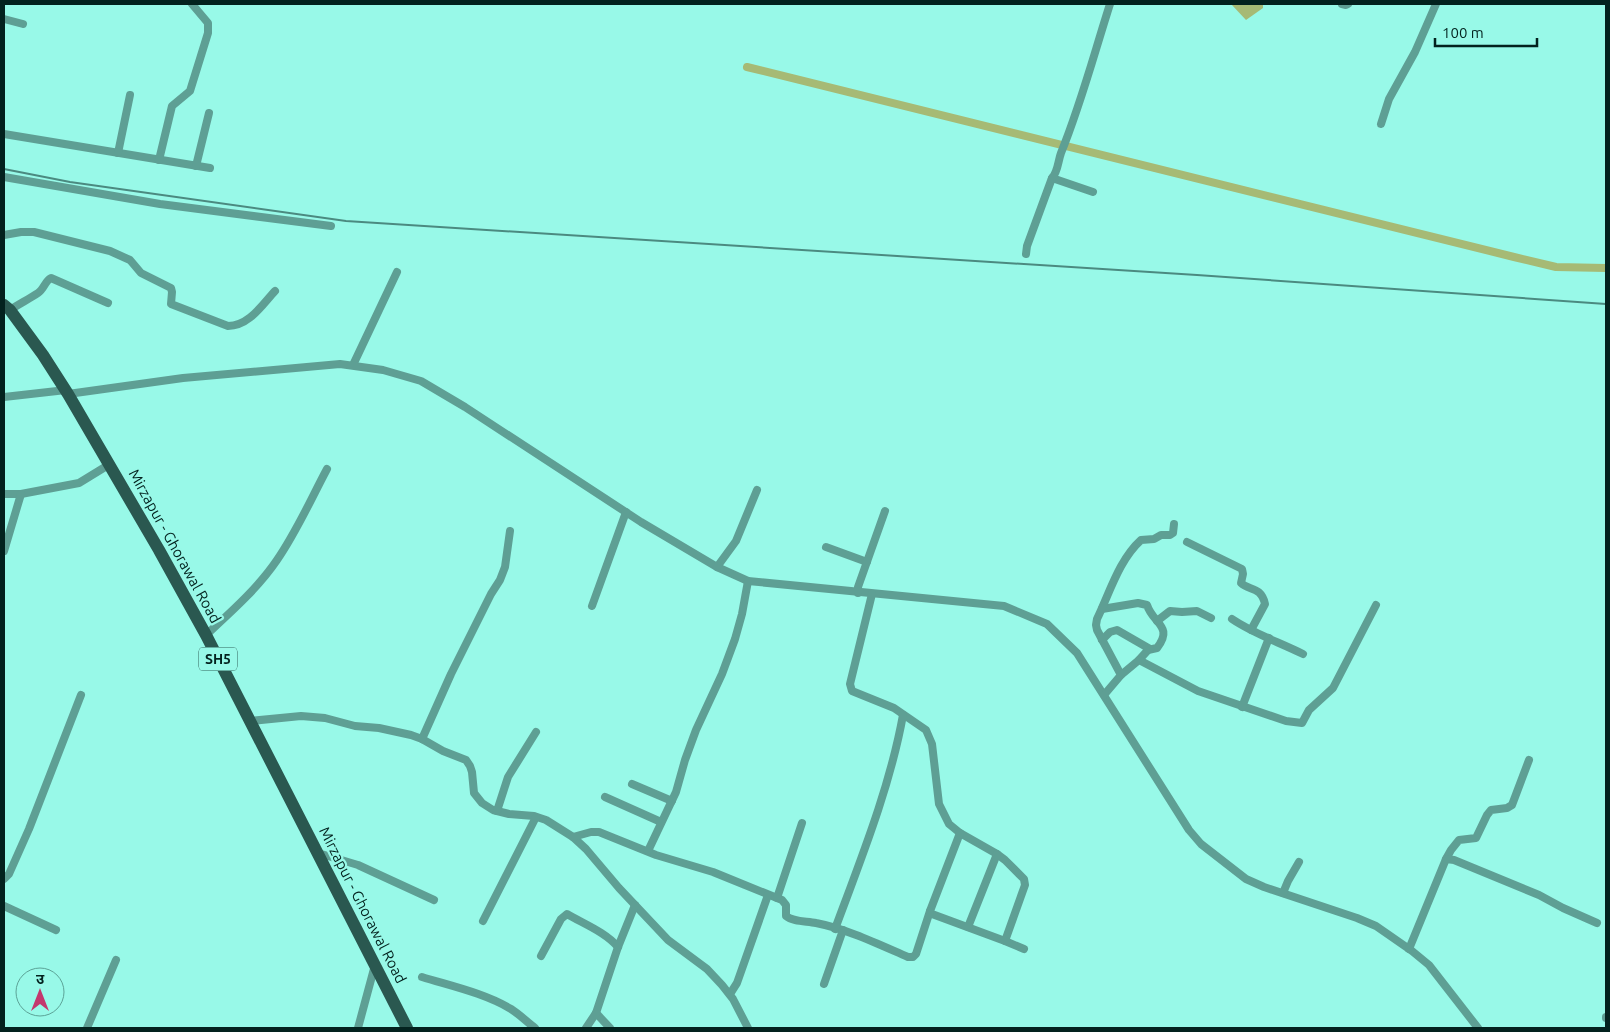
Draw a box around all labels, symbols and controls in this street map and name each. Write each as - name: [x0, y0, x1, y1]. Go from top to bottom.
- scale bar: [1435, 15, 1538, 47]
- text: 100 m: [1442, 24, 1484, 41]
- street label: Mirzapur - Ghorawal Road: [126, 466, 224, 626]
- road number: SH5: [199, 648, 237, 671]
- street label: Mirzapur - Ghorawal Road: [316, 824, 410, 986]
- north arrow: [15, 967, 65, 1017]
- text: उ: [36, 971, 45, 987]

